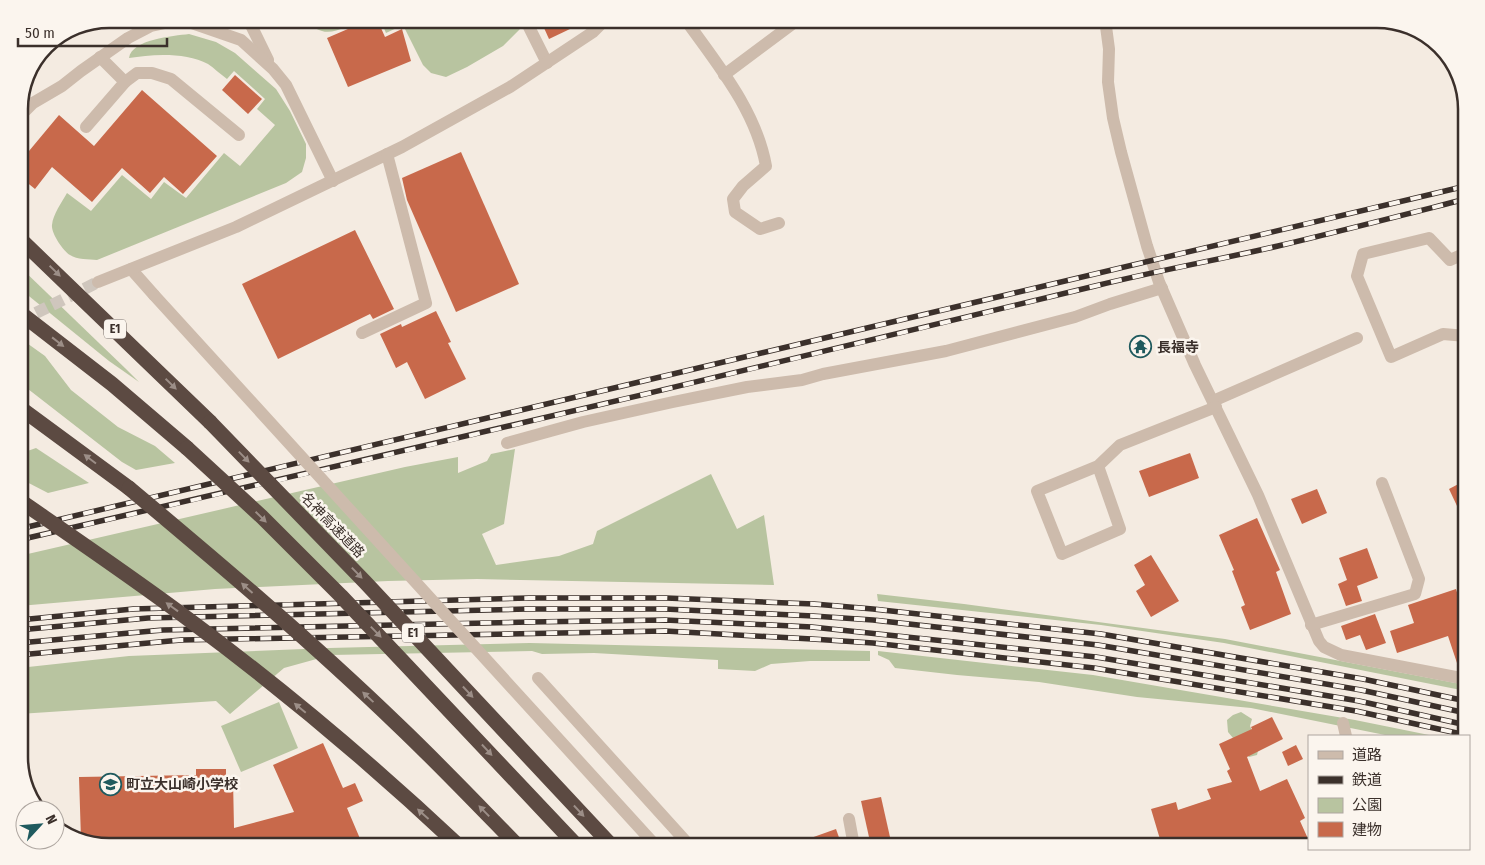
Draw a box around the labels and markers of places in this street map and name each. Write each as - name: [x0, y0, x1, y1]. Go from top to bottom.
- temple icon: 長福寺: [1129, 335, 1153, 359]
- place label: 長福寺: [1157, 339, 1199, 356]
- school or university icon: 町立大山崎小学校: [98, 772, 122, 796]
- place label: 町立大山崎小学校: [126, 776, 238, 793]

